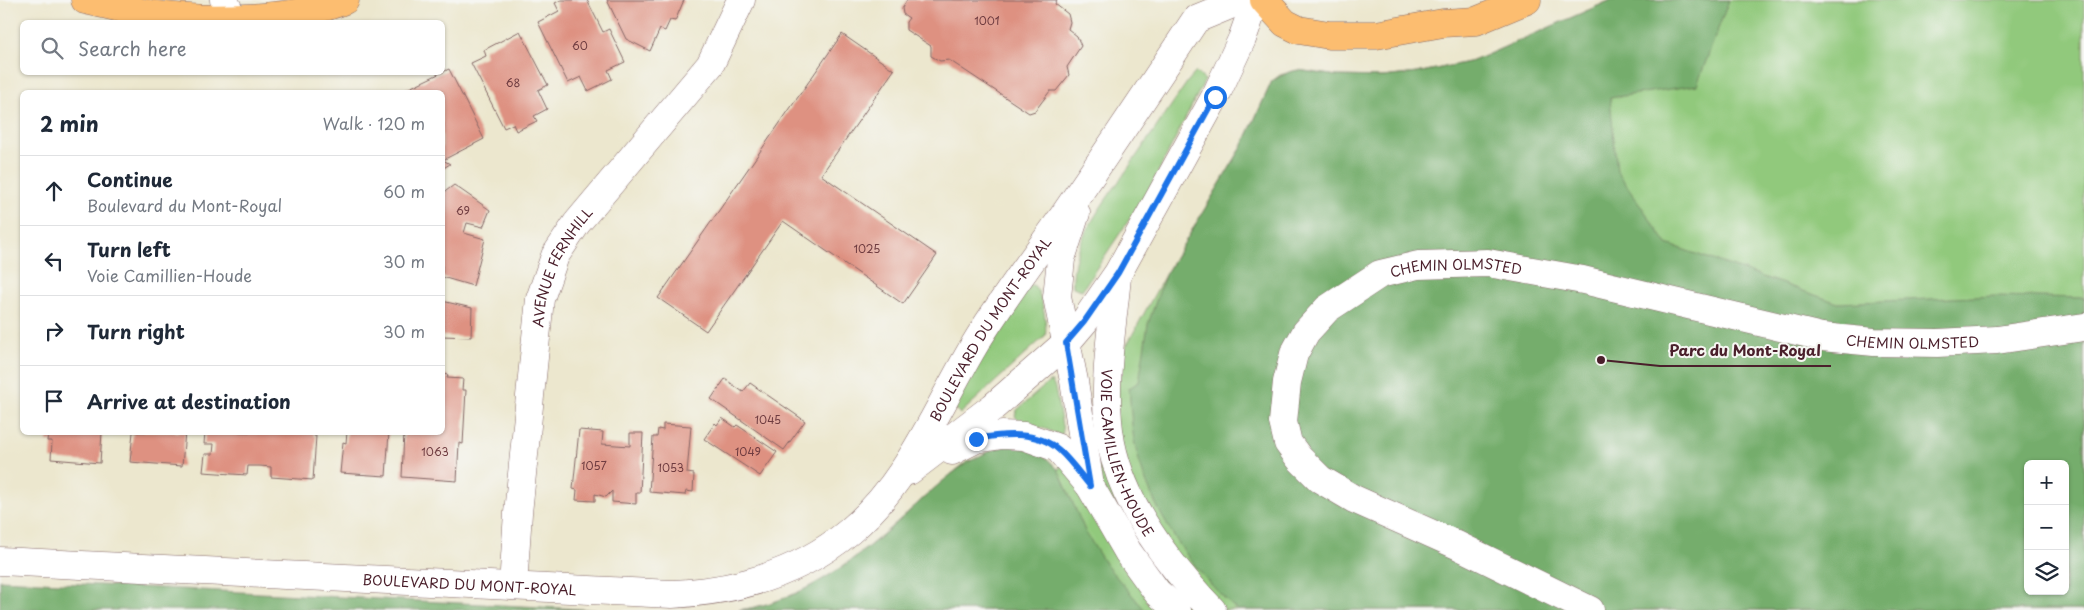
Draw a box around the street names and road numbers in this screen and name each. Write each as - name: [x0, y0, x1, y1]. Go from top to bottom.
- street label: AVENUE FERNHILL: [527, 202, 597, 328]
- street label: BOULEVARD DU MONT-ROYAL: [924, 232, 1056, 425]
- street label: CHEMIN OLMSTED: [1388, 252, 1524, 282]
- street label: CHEMIN OLMSTED: [1845, 329, 1980, 354]
- street label: VOIE CAMILLIEN-HOUDE: [1096, 369, 1160, 541]
- street label: BOULEVARD DU MONT-ROYAL: [362, 568, 577, 600]

